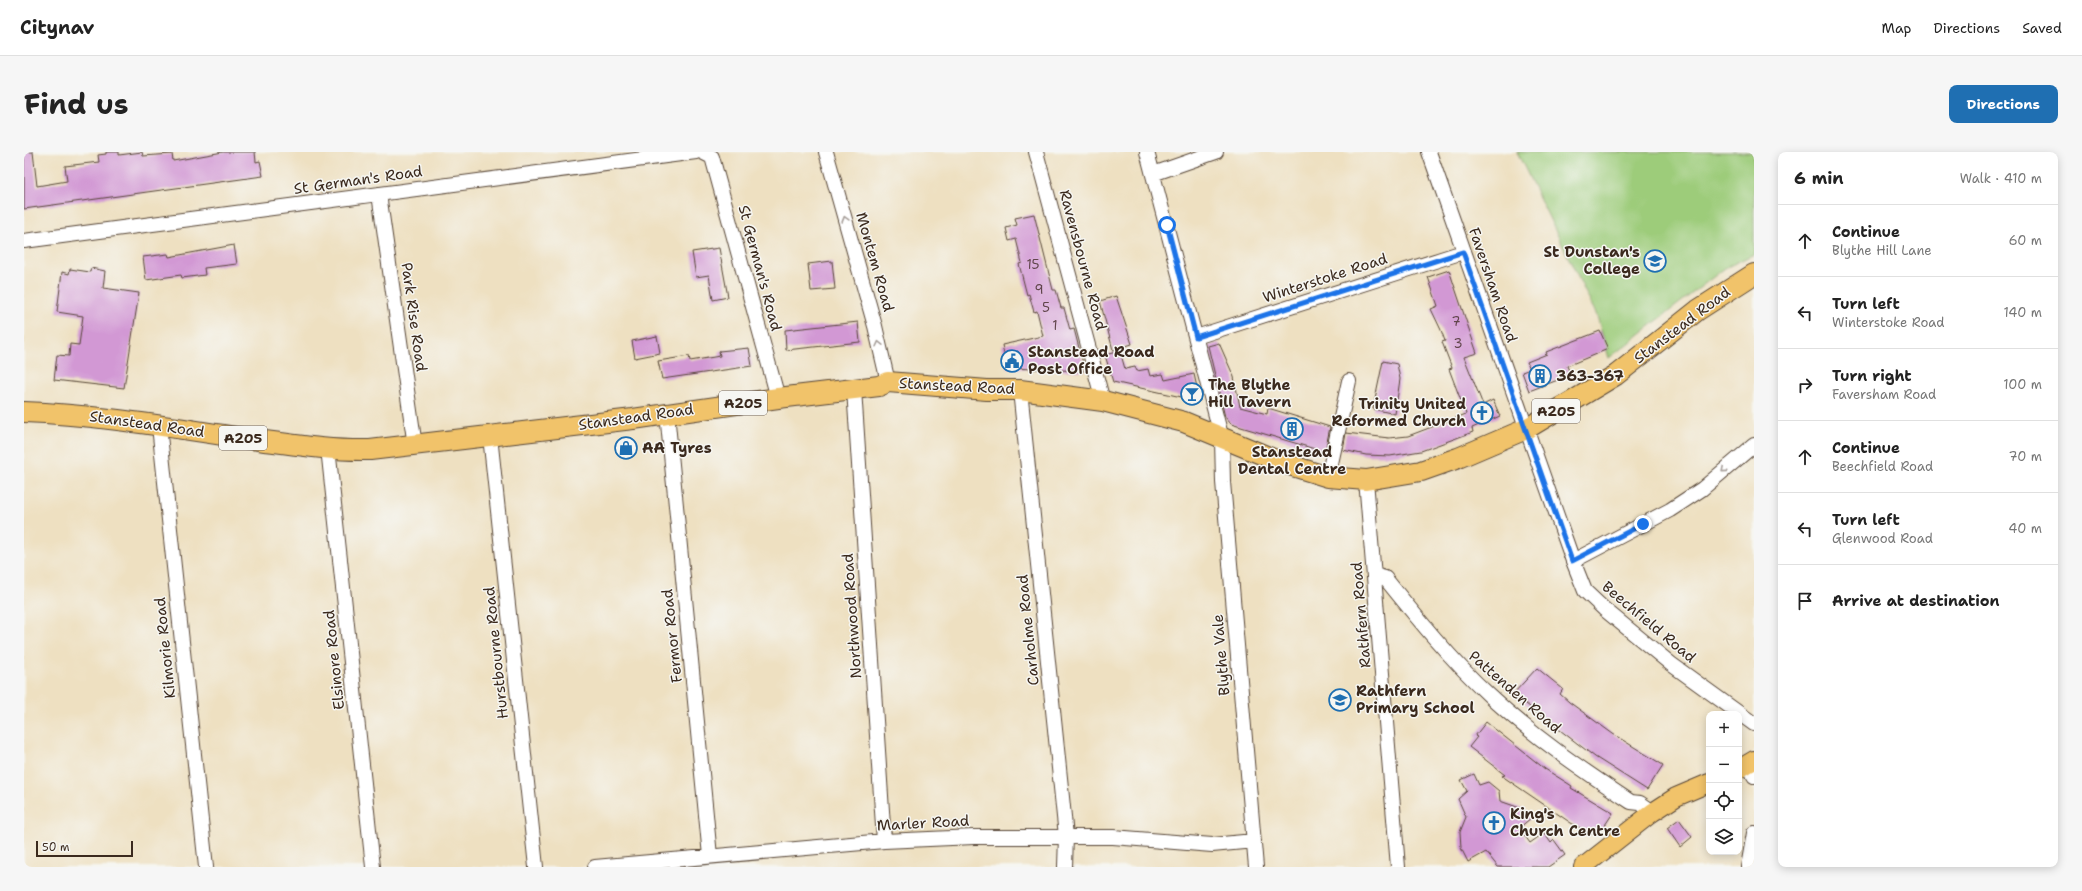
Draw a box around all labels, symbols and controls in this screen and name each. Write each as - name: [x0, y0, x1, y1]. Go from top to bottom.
- text: Citynav: [20, 15, 94, 40]
- text: Map: [1882, 19, 1912, 37]
- text: Directions: [1934, 19, 2000, 37]
- text: Saved: [2022, 19, 2062, 37]
- text: Find us: [24, 85, 129, 123]
- button: Directions: [1949, 85, 2058, 123]
- street label: St German's Road: [292, 161, 424, 199]
- text: 6 min: [1794, 167, 1844, 189]
- text: Walk · 410 m: [1960, 170, 2042, 187]
- street label: Ravensbourne Road: [1055, 188, 1112, 333]
- street label: St German's Road: [734, 203, 787, 334]
- street label: Montem Road: [851, 210, 899, 315]
- one-way arrow: [841, 216, 850, 223]
- route start: [1158, 216, 1176, 234]
- text: Continue: [1832, 222, 1900, 242]
- street label: Faversham Road: [1464, 225, 1522, 346]
- icon: ahead: [1794, 230, 1816, 252]
- text: 60 m: [2009, 232, 2042, 249]
- place label: St Dunstan's College: [1543, 242, 1640, 279]
- text: Blythe Hill Lane: [1832, 242, 1932, 259]
- street label: Winterstoke Road: [1260, 248, 1390, 308]
- school or university icon: St Dunstan's College: [1642, 248, 1668, 274]
- house number: 15: [1026, 256, 1040, 273]
- street label: Park Rise Road: [396, 261, 432, 373]
- house number: 9: [1034, 281, 1044, 298]
- street label: Stanstead Road: [1630, 282, 1735, 368]
- text: Turn left: [1832, 294, 1900, 314]
- house number: 5: [1042, 299, 1050, 316]
- icon: left: [1794, 302, 1816, 324]
- text: 140 m: [2003, 304, 2042, 321]
- house number: 7: [1451, 313, 1461, 330]
- text: Winterstoke Road: [1832, 314, 1944, 331]
- house number: 1: [1052, 317, 1058, 334]
- house number: 3: [1453, 335, 1463, 352]
- one-way arrow: [876, 341, 884, 348]
- place label: Stanstead Road Post Office: [1028, 342, 1155, 379]
- public building icon: Stanstead Road Post Office: [999, 348, 1025, 374]
- building icon: 363-367: [1527, 363, 1553, 389]
- place label: 363-367: [1556, 366, 1624, 386]
- text: Turn right: [1832, 366, 1912, 386]
- street label: Stanstead Road: [899, 373, 1016, 399]
- icon: right: [1794, 374, 1816, 396]
- place label: The Blythe Hill Tavern: [1208, 375, 1291, 412]
- text: 100 m: [2003, 376, 2042, 393]
- bar icon: The Blythe Hill Tavern: [1179, 381, 1205, 407]
- text: Faversham Road: [1832, 386, 1936, 403]
- road number: A205: [719, 391, 767, 415]
- place label: Trinity United Reformed Church: [1332, 394, 1466, 431]
- street label: Stanstead Road: [577, 399, 695, 435]
- road number: A205: [1532, 399, 1580, 423]
- church icon: Trinity United Reformed Church: [1469, 400, 1495, 426]
- street label: Stanstead Road: [88, 406, 206, 442]
- building icon: Stanstead Dental Centre: [1279, 416, 1305, 442]
- road number: A205: [219, 426, 267, 450]
- shop icon: AA Tyres: [613, 435, 639, 461]
- place label: AA Tyres: [642, 438, 712, 458]
- text: Continue: [1832, 438, 1900, 458]
- place label: Stanstead Dental Centre: [1238, 442, 1346, 479]
- icon: ahead: [1794, 446, 1816, 468]
- text: 70 m: [2008, 448, 2042, 465]
- text: Beechfield Road: [1832, 458, 1933, 475]
- one-way arrow: [1722, 465, 1729, 472]
- text: Turn left: [1832, 510, 1900, 530]
- route end: [1634, 515, 1652, 533]
- icon: left: [1794, 518, 1816, 540]
- text: 40 m: [2008, 520, 2042, 537]
- text: Glenwood Road: [1832, 530, 1933, 547]
- street label: Northwood Road: [838, 552, 866, 679]
- street label: Rathfern Road: [1346, 561, 1376, 669]
- street label: Carholme Road: [1012, 573, 1044, 686]
- street label: Beechfield Road: [1598, 577, 1701, 667]
- street label: Hurstbourne Road: [479, 585, 513, 720]
- street label: Fermor Road: [657, 588, 687, 684]
- icon: arrive: [1794, 590, 1816, 612]
- text: Arrive at destination: [1832, 591, 2000, 611]
- street label: Kilmorie Road: [150, 596, 180, 700]
- street label: Elsinore Road: [319, 609, 349, 711]
- street label: Blythe Vale: [1207, 613, 1235, 697]
- street label: Pattenden Road: [1464, 646, 1566, 738]
- place label: Rathfern Primary School: [1356, 681, 1475, 718]
- school or university icon: Rathfern Primary School: [1327, 687, 1353, 713]
- map controls: [1706, 711, 1742, 855]
- button: +: [1706, 711, 1742, 747]
- button: −: [1706, 747, 1742, 783]
- button: locate: [1706, 783, 1742, 819]
- place label: King's Church Centre: [1510, 804, 1620, 841]
- church icon: King's Church Centre: [1481, 810, 1507, 836]
- street label: Marler Road: [876, 811, 970, 835]
- button: layers: [1706, 819, 1742, 855]
- scale bar: [36, 839, 133, 858]
- text: 50 m: [42, 840, 70, 855]

